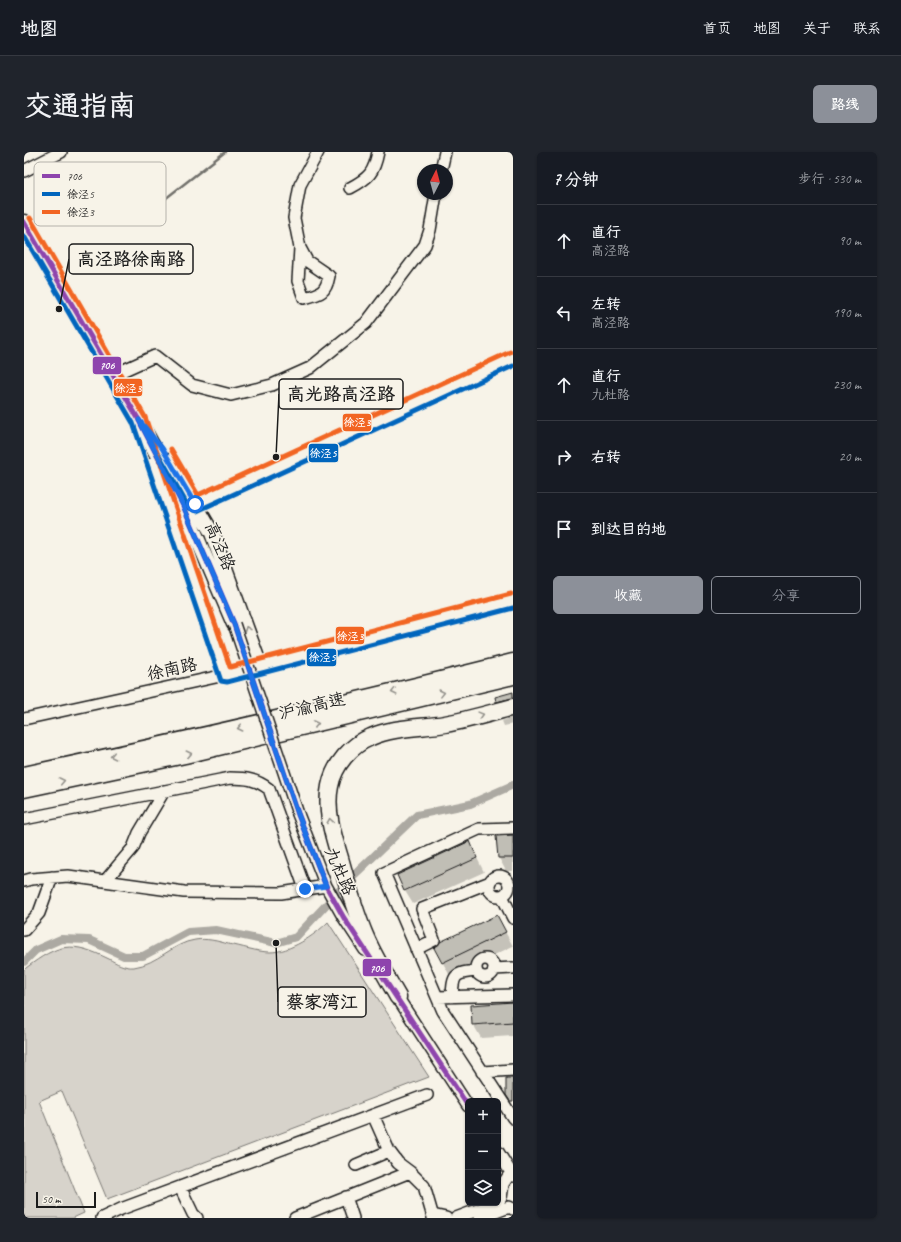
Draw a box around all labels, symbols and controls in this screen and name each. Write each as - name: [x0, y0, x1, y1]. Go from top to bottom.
- text: 地图: [20, 17, 58, 41]
- text: 首页: [703, 20, 731, 37]
- text: 地图: [753, 20, 781, 37]
- text: 关于: [803, 20, 831, 37]
- text: 联系: [853, 20, 881, 37]
- button: 路线: [813, 85, 877, 123]
- text: 交通指南: [24, 88, 136, 123]
- legend: [34, 162, 166, 226]
- north arrow: [417, 164, 453, 200]
- text: 706: [67, 169, 83, 183]
- text: 7 分钟: [553, 169, 599, 190]
- text: 步行 · 530 m: [798, 171, 861, 187]
- text: 徐泾5: [67, 187, 95, 201]
- text: 徐泾3: [67, 205, 95, 219]
- text: 直行: [591, 223, 621, 242]
- icon: ahead: [553, 230, 575, 252]
- text: 90 m: [839, 233, 861, 249]
- text: 高泾路: [591, 243, 630, 259]
- callout: 高泾路徐南路: [69, 244, 193, 274]
- text: 高泾路徐南路: [77, 248, 185, 270]
- text: 左转: [591, 295, 621, 314]
- icon: left: [553, 302, 575, 324]
- text: 190 m: [833, 305, 861, 321]
- text: 高泾路: [591, 315, 630, 331]
- line badge: 706: [92, 356, 122, 375]
- text: 706: [99, 358, 115, 372]
- text: 直行: [591, 367, 621, 386]
- icon: ahead: [553, 374, 575, 396]
- text: 230 m: [833, 377, 861, 393]
- line badge: 徐泾3: [113, 378, 143, 397]
- callout: 高光路高泾路: [279, 379, 403, 409]
- text: 徐泾3: [115, 381, 143, 395]
- text: 高光路高泾路: [287, 383, 395, 405]
- text: 九杜路: [591, 387, 630, 403]
- line badge: 徐泾3: [342, 413, 372, 432]
- text: 徐泾3: [344, 415, 372, 429]
- line badge: 徐泾5: [308, 443, 339, 463]
- text: 徐泾5: [310, 446, 338, 460]
- icon: right: [553, 446, 575, 468]
- text: 右转: [591, 448, 621, 467]
- text: 20 m: [839, 449, 861, 465]
- route start: [186, 495, 204, 513]
- street label: 高泾路: [200, 518, 240, 574]
- icon: arrive: [553, 518, 575, 540]
- text: 到达目的地: [591, 520, 666, 539]
- button: 收藏: [553, 576, 703, 614]
- button: 分享: [711, 576, 861, 614]
- one-way arrow: [243, 626, 251, 633]
- line badge: 徐泾3: [335, 626, 365, 645]
- text: 徐泾3: [337, 629, 365, 643]
- line badge: 徐泾5: [306, 648, 337, 667]
- text: 徐泾5: [309, 650, 337, 664]
- street label: 徐南路: [145, 653, 199, 685]
- one-way arrow: [391, 687, 397, 695]
- street label: 沪渝高速: [277, 688, 347, 724]
- one-way arrow: [439, 690, 445, 698]
- one-way arrow: [478, 712, 484, 720]
- one-way arrow: [313, 721, 319, 729]
- one-way arrow: [237, 723, 244, 732]
- one-way arrow: [110, 751, 116, 759]
- one-way arrow: [186, 751, 193, 759]
- one-way arrow: [59, 777, 65, 785]
- one-way arrow: [326, 818, 335, 824]
- street label: 九杜路: [320, 843, 360, 899]
- route end: [296, 880, 314, 898]
- line badge: 706: [362, 958, 392, 977]
- text: 706: [369, 961, 385, 975]
- callout: 蔡家湾江: [278, 987, 366, 1017]
- text: 蔡家湾江: [286, 991, 358, 1013]
- map controls: [465, 1098, 501, 1206]
- button: +: [465, 1098, 501, 1134]
- button: −: [465, 1134, 501, 1170]
- button: layers: [465, 1170, 501, 1206]
- scale bar: [36, 1190, 96, 1209]
- text: 50 m: [42, 1192, 61, 1206]

